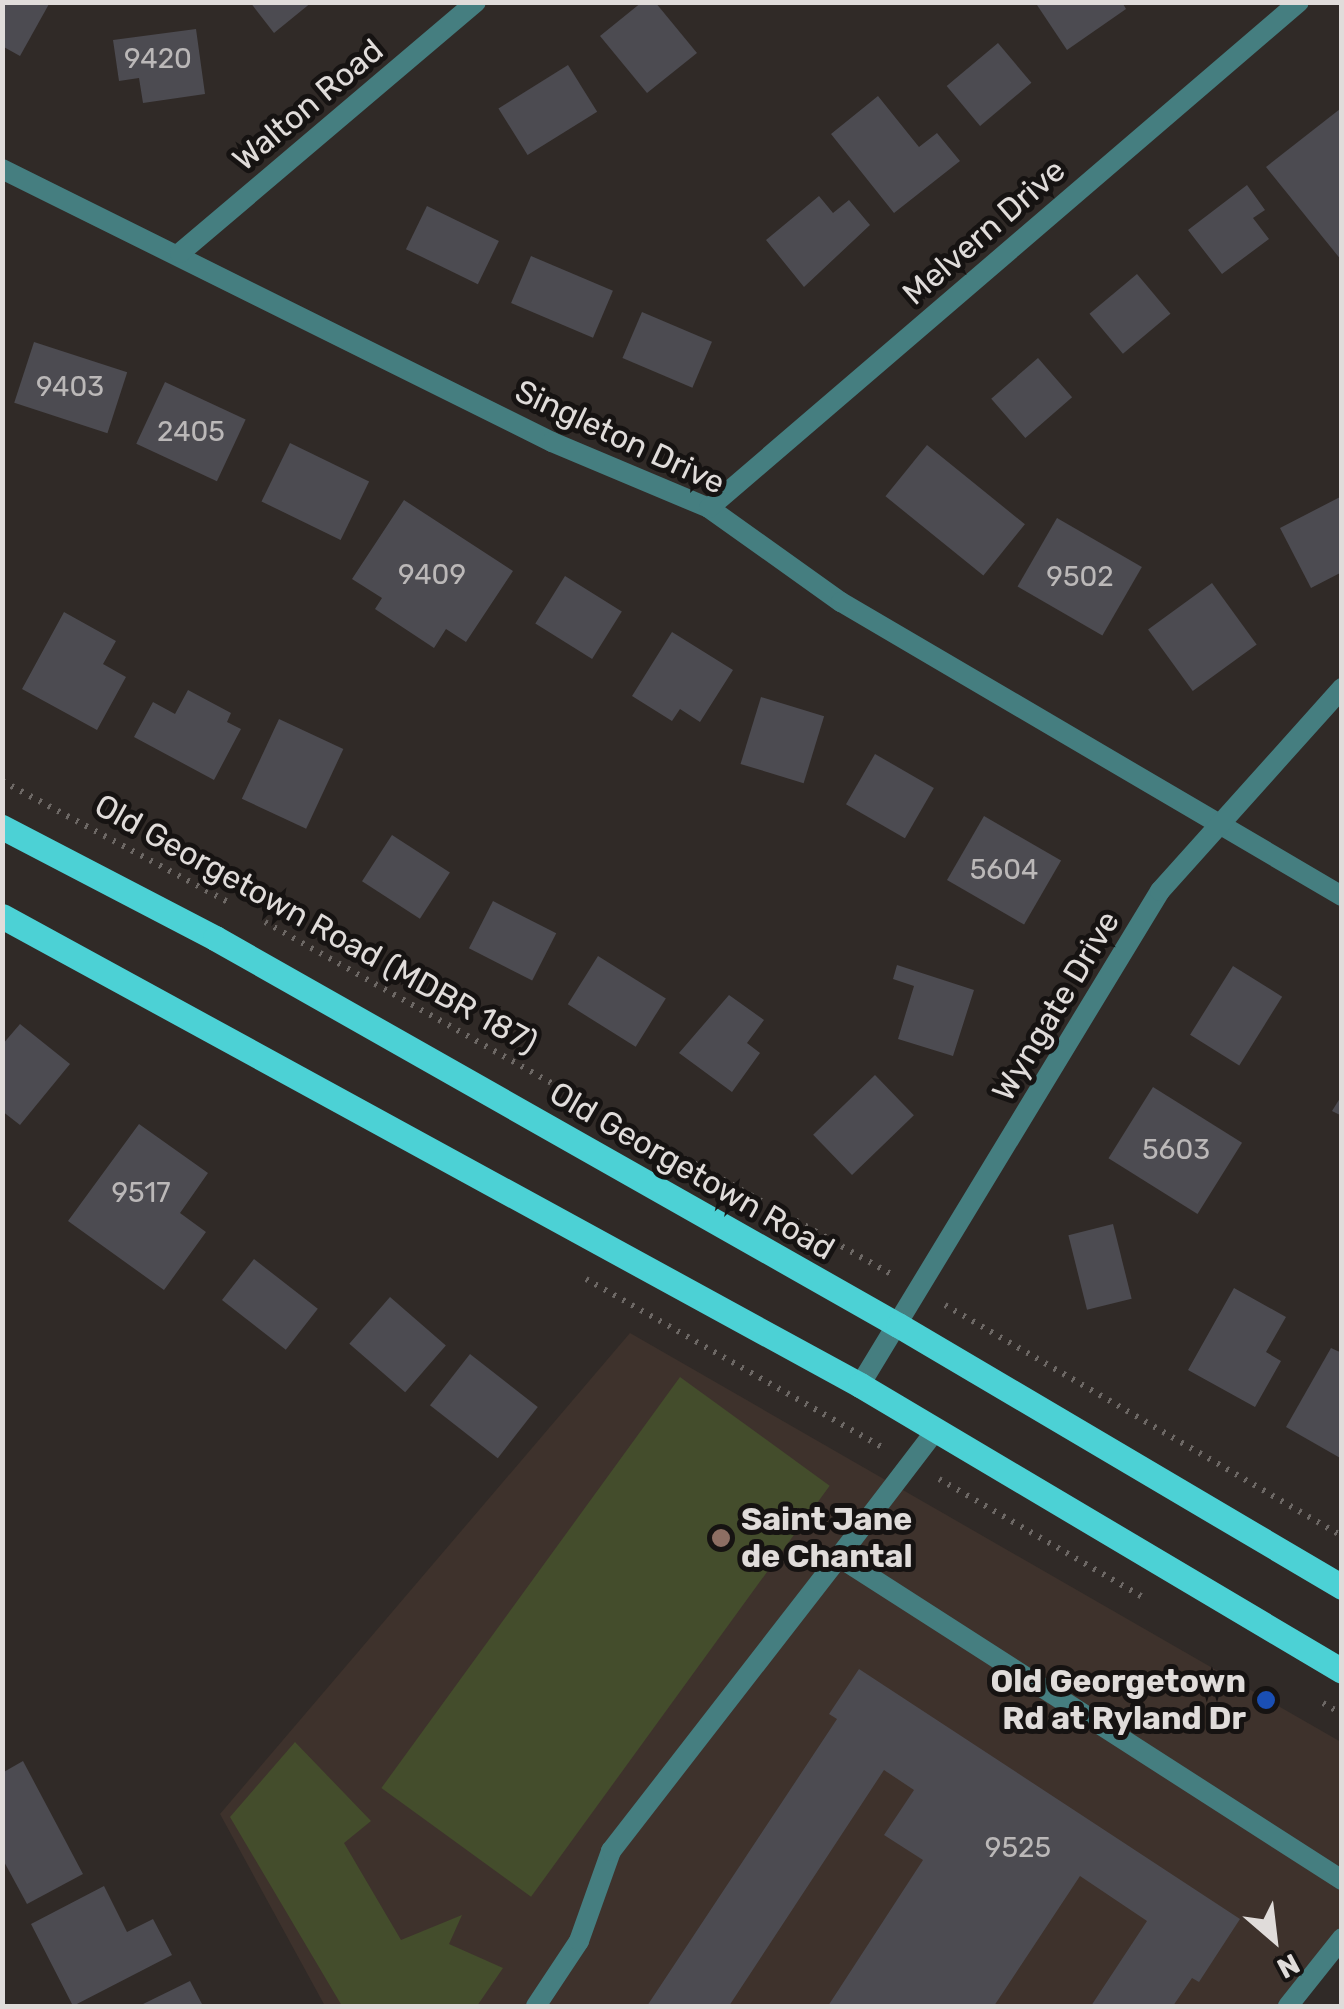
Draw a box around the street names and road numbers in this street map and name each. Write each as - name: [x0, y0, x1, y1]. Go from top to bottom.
- street label: Walton Road: [225, 31, 391, 179]
- street label: Melvern Drive: [895, 151, 1073, 313]
- street label: Singleton Drive: [509, 372, 731, 502]
- street label: Old Georgetown Road (MDBR 187): [88, 786, 544, 1062]
- street label: Wyngate Drive: [984, 904, 1128, 1108]
- street label: Old Georgetown Road: [543, 1074, 841, 1268]

